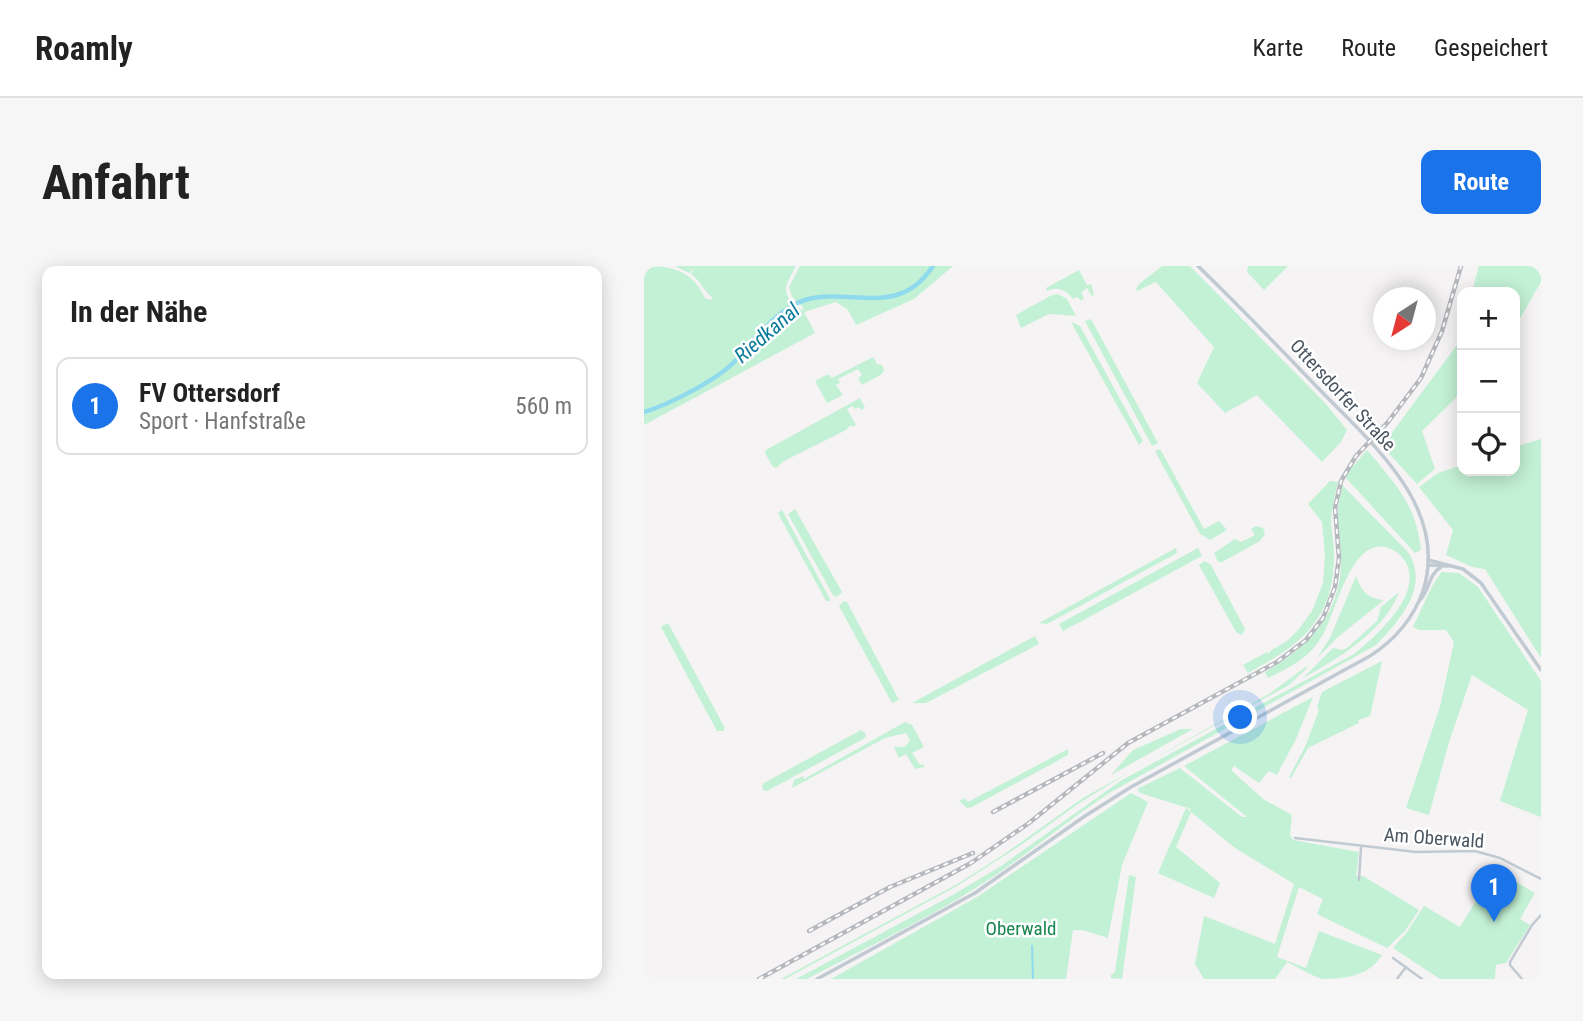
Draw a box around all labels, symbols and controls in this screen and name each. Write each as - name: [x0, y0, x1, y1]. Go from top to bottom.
- text: Roamly: [35, 29, 133, 68]
- text: Karte: [1253, 34, 1303, 62]
- text: Route: [1341, 34, 1396, 62]
- text: Gespeichert: [1434, 34, 1548, 62]
- button: Route: [1421, 150, 1541, 214]
- text: Anfahrt: [42, 154, 190, 211]
- north arrow: [1373, 287, 1436, 350]
- map controls: [1457, 287, 1520, 476]
- button: +: [1457, 287, 1520, 350]
- text: In der Nähe: [70, 294, 207, 329]
- water label: Riedkanal: [730, 298, 805, 368]
- street label: Ottersdorfer Straße: [1285, 334, 1401, 456]
- button: −: [1457, 350, 1520, 413]
- text: FV Ottersdorf: [139, 378, 280, 408]
- text: 1: [89, 393, 101, 420]
- text: 560 m: [515, 393, 572, 420]
- text: Sport · Hanfstraße: [139, 408, 306, 435]
- button: locate: [1457, 413, 1520, 476]
- your location: [1223, 700, 1257, 734]
- street label: Am Oberwald: [1383, 823, 1485, 853]
- pin: 1: [1471, 864, 1517, 922]
- park label: Oberwald: [986, 917, 1056, 940]

